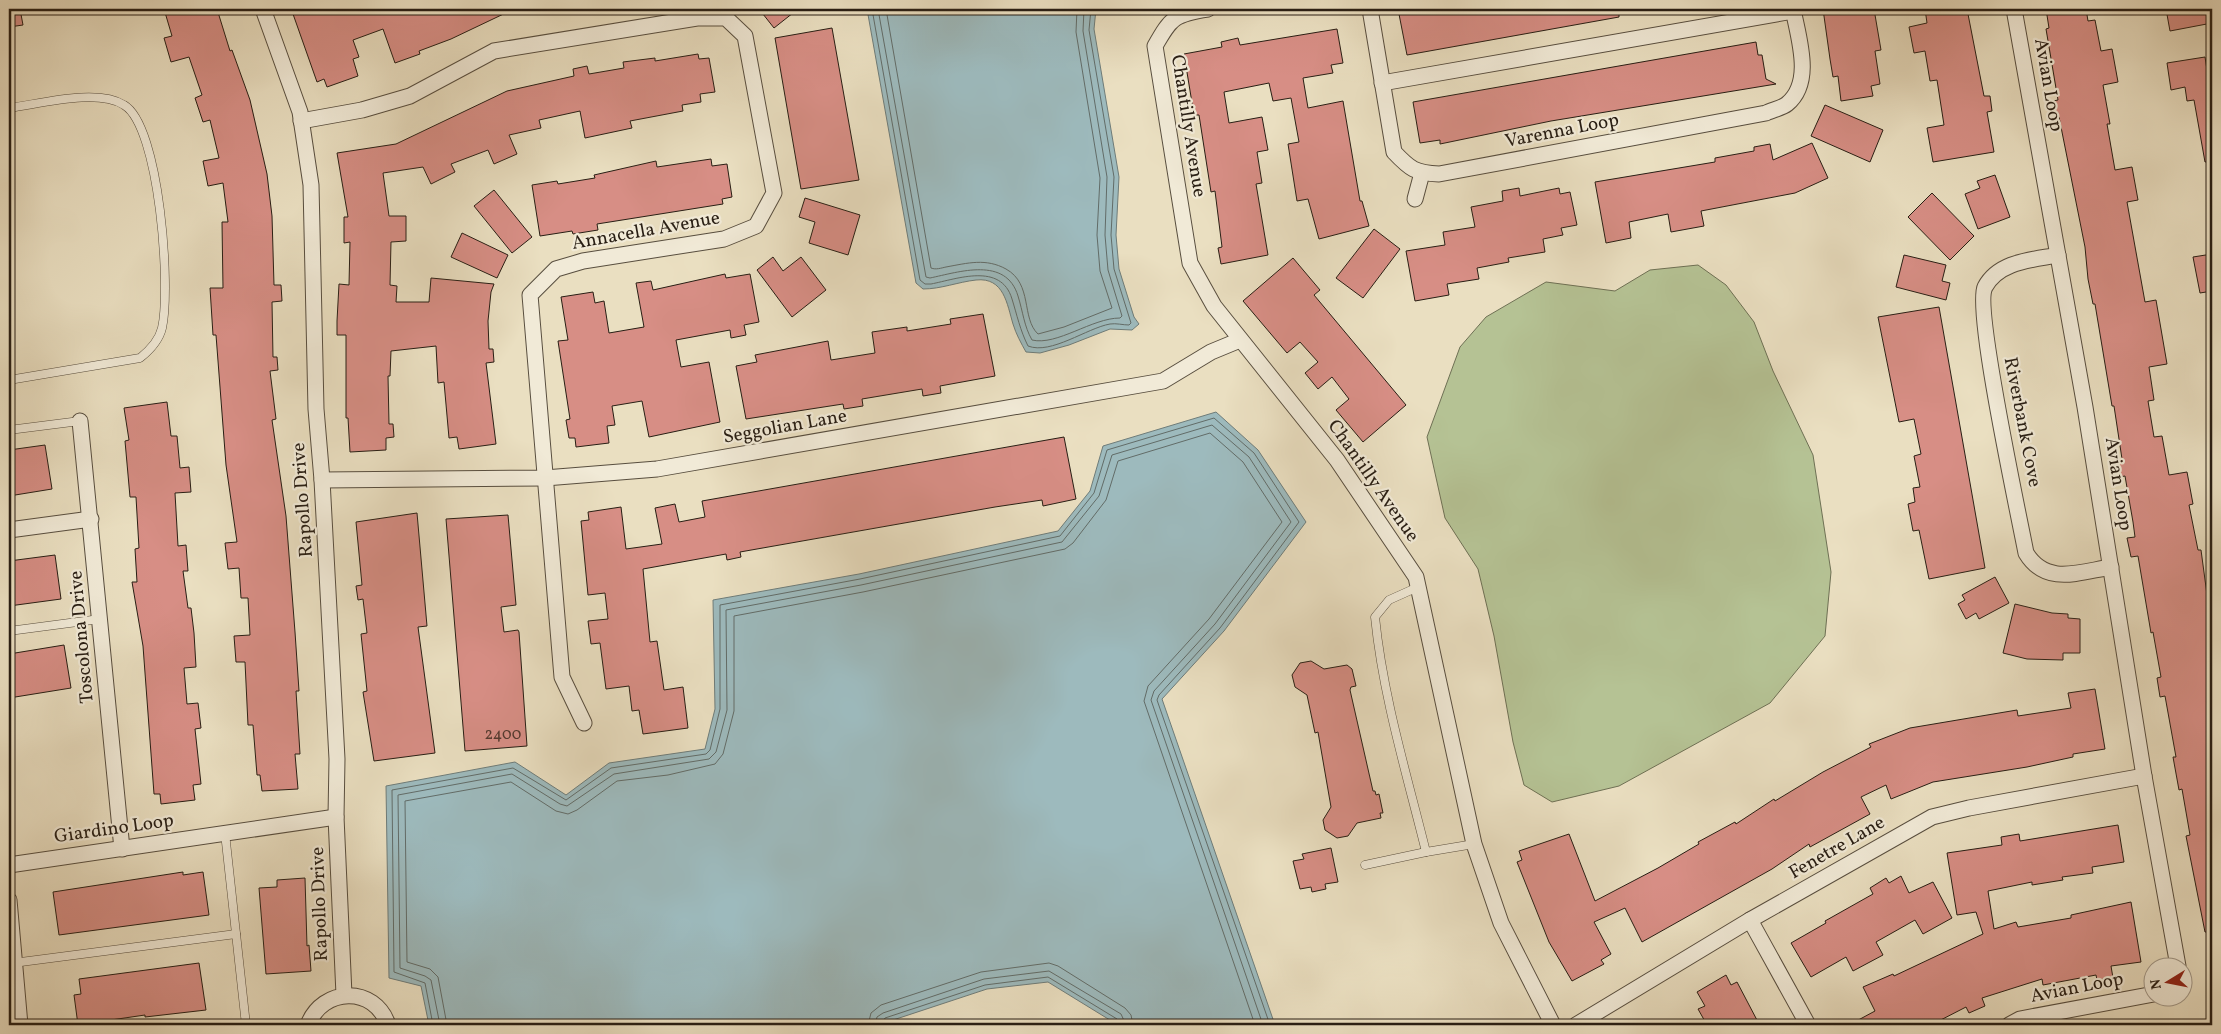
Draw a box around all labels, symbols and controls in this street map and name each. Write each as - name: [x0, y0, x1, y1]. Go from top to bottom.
- street label: Avian Loop: [2027, 36, 2069, 134]
- street label: Chantilly Avenue: [1164, 53, 1212, 199]
- street label: Varenna Loop: [1503, 107, 1621, 155]
- street label: Annacella Avenue: [570, 205, 722, 257]
- street label: Riverbank Cove: [1997, 355, 2047, 489]
- street label: Seggolian Lane: [721, 403, 849, 451]
- street label: Chantilly Avenue: [1321, 415, 1425, 547]
- street label: Avian Loop: [2098, 435, 2138, 533]
- street label: Rapollo Drive: [286, 442, 320, 558]
- street label: Toscolona Drive: [63, 570, 101, 704]
- house number: 2400: [485, 724, 521, 746]
- street label: Giardino Loop: [53, 808, 176, 850]
- street label: Fenetre Lane: [1784, 810, 1890, 886]
- street label: Rapollo Drive: [305, 846, 335, 962]
- north arrow: [2144, 956, 2194, 1006]
- street label: Avian Loop: [2028, 966, 2126, 1010]
- text: N: [2146, 977, 2167, 991]

